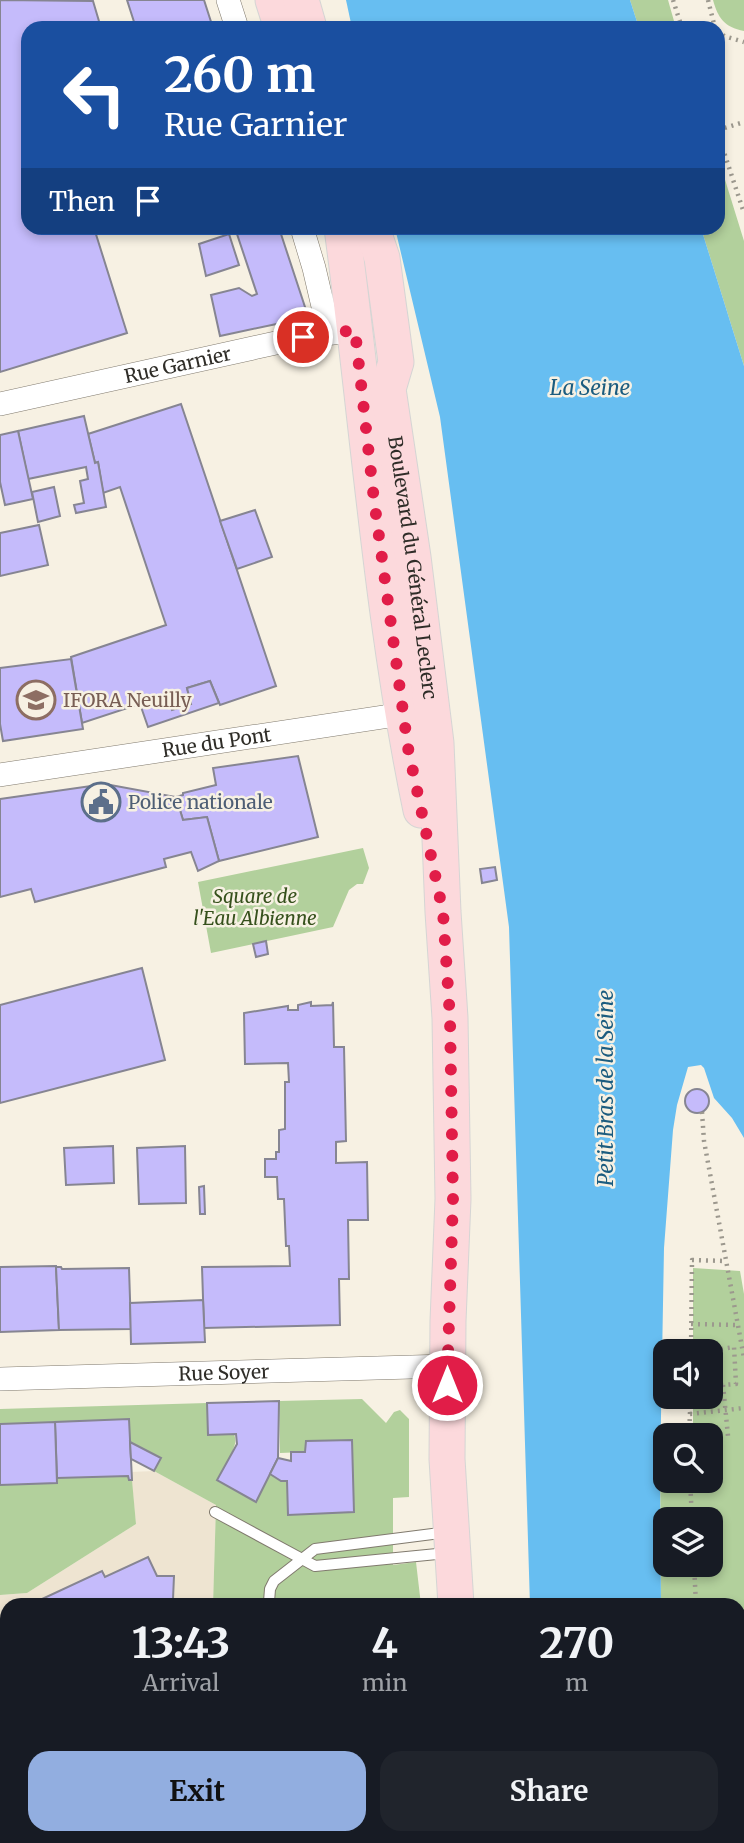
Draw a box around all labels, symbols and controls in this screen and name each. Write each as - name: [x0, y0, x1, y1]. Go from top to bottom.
- text: 260 m: [164, 44, 315, 105]
- icon: left: [49, 49, 140, 140]
- text: Rue Garnier: [164, 105, 347, 145]
- icon: arrive: [129, 182, 167, 220]
- text: Then: [49, 185, 115, 218]
- pin: [273, 307, 333, 367]
- icon: arrive: [284, 318, 322, 356]
- street label: Rue Garnier: [122, 341, 234, 388]
- water label: La Seine: [550, 374, 630, 401]
- street label: Boulevard du Général Leclerc: [383, 434, 442, 701]
- school or university icon: IFORA Neuilly: [15, 679, 57, 721]
- place label: IFORA Neuilly: [63, 688, 192, 712]
- street label: Rue du Pont: [160, 722, 273, 762]
- public building icon: Police nationale: [80, 781, 122, 823]
- place label: Police nationale: [128, 790, 273, 814]
- park label: Square de l'Eau Albienne: [193, 884, 317, 930]
- water label: Petit Bras de la Seine: [592, 990, 619, 1186]
- map controls: [653, 1339, 723, 1577]
- button: sound: [653, 1339, 723, 1409]
- position arrow: [410, 1348, 484, 1422]
- street label: Rue Soyer: [178, 1359, 270, 1386]
- button: search: [653, 1423, 723, 1493]
- button: layers: [653, 1507, 723, 1577]
- text: 13:43: [132, 1617, 230, 1669]
- text: 4: [371, 1617, 398, 1669]
- text: 270: [539, 1617, 614, 1669]
- text: Arrival: [143, 1668, 219, 1697]
- text: min: [362, 1668, 407, 1697]
- text: m: [565, 1668, 588, 1697]
- button: Exit: [28, 1751, 366, 1831]
- button: Share: [380, 1751, 718, 1831]

